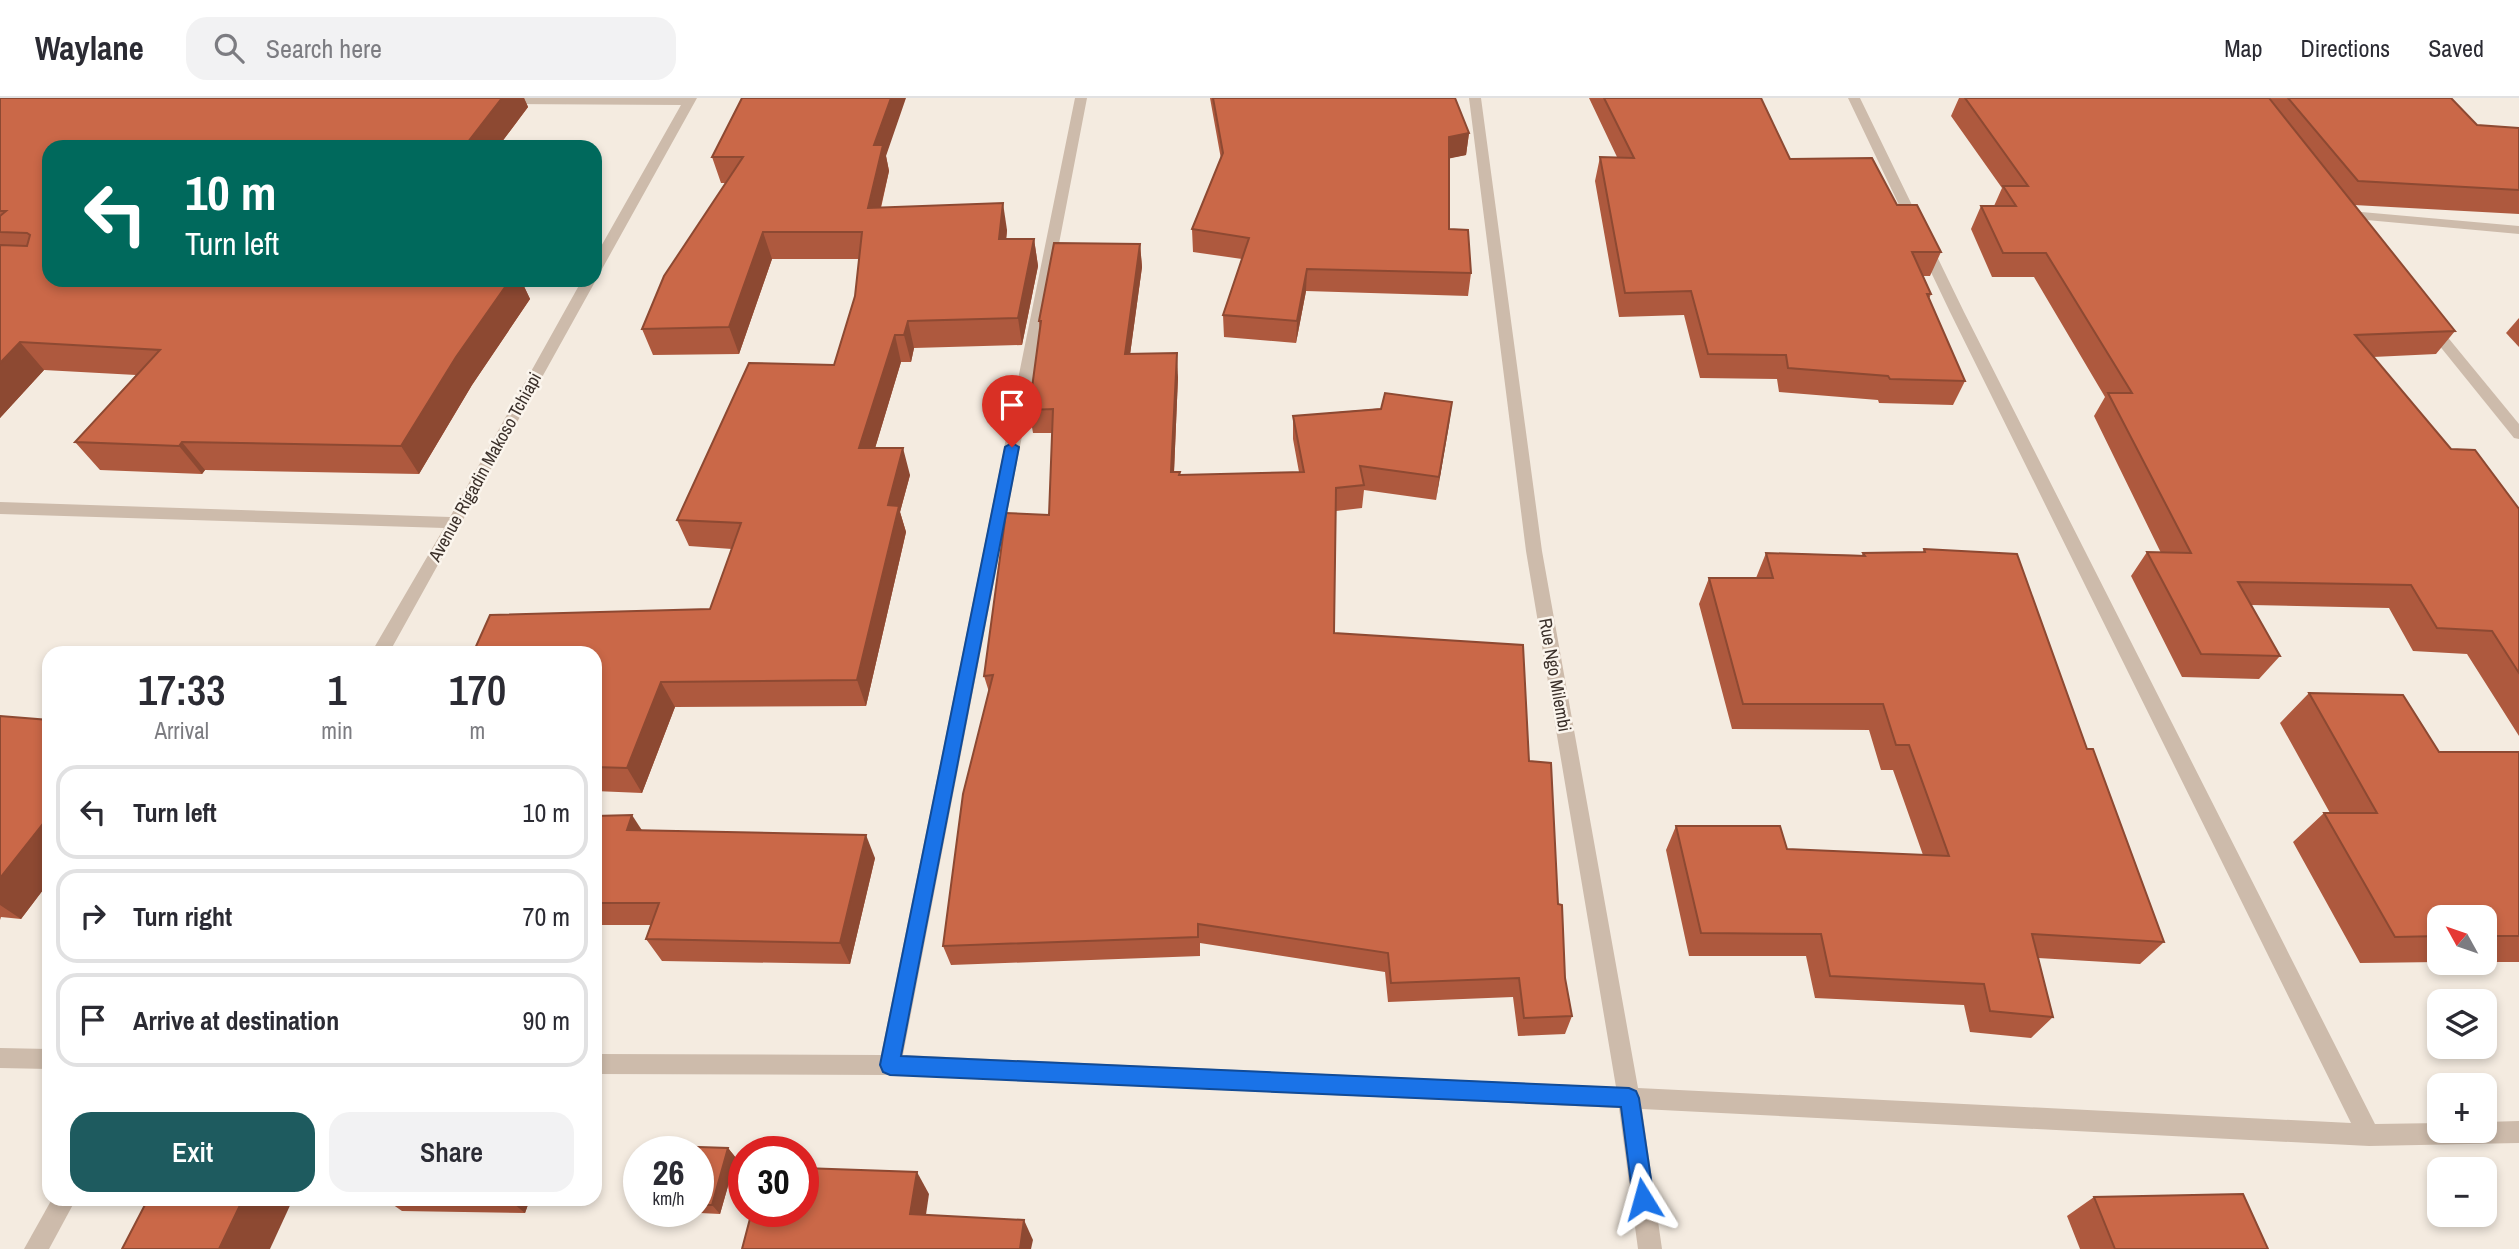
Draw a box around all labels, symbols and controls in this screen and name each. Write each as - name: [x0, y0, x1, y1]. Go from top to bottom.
- search box: [186, 17, 676, 80]
- text: Waylane: [35, 26, 144, 70]
- icon: search: [210, 29, 248, 67]
- text: Search here: [266, 31, 382, 66]
- text: Map: [2224, 32, 2262, 64]
- text: Directions: [2300, 32, 2390, 64]
- text: Saved: [2428, 32, 2484, 64]
- text: 10 m: [185, 159, 277, 225]
- icon: left: [70, 168, 161, 259]
- text: Turn left: [185, 222, 279, 265]
- street label: Avenue Rigadin Makoso Tchiapi: [422, 368, 547, 567]
- pin: [982, 375, 1042, 447]
- icon: arrive: [993, 386, 1031, 424]
- street label: Rue Ngo Milembi: [1533, 616, 1578, 734]
- text: 17:33: [138, 662, 225, 718]
- text: 1: [327, 662, 347, 718]
- text: 170: [449, 662, 506, 718]
- text: Arrival: [154, 715, 209, 746]
- text: min: [321, 715, 353, 746]
- text: m: [470, 715, 485, 746]
- icon: left: [74, 793, 112, 831]
- text: Turn left: [133, 795, 217, 830]
- text: 10 m: [523, 795, 570, 830]
- icon: right: [74, 897, 112, 935]
- text: Turn right: [133, 899, 232, 934]
- text: 70 m: [523, 899, 570, 934]
- north arrow: [2427, 905, 2497, 975]
- map controls: [2427, 905, 2497, 1227]
- button: layers: [2427, 989, 2497, 1059]
- icon: arrive: [74, 1001, 112, 1039]
- text: Arrive at destination: [133, 1003, 339, 1038]
- text: 90 m: [523, 1003, 570, 1038]
- button: +: [2427, 1073, 2497, 1143]
- button: Exit: [70, 1112, 315, 1192]
- button: Share: [329, 1112, 574, 1192]
- speed limit sign: 30: [728, 1136, 819, 1227]
- text: 26: [653, 1149, 684, 1196]
- button: −: [2427, 1157, 2497, 1227]
- position arrow: [1606, 1162, 1680, 1236]
- text: km/h: [653, 1186, 685, 1211]

